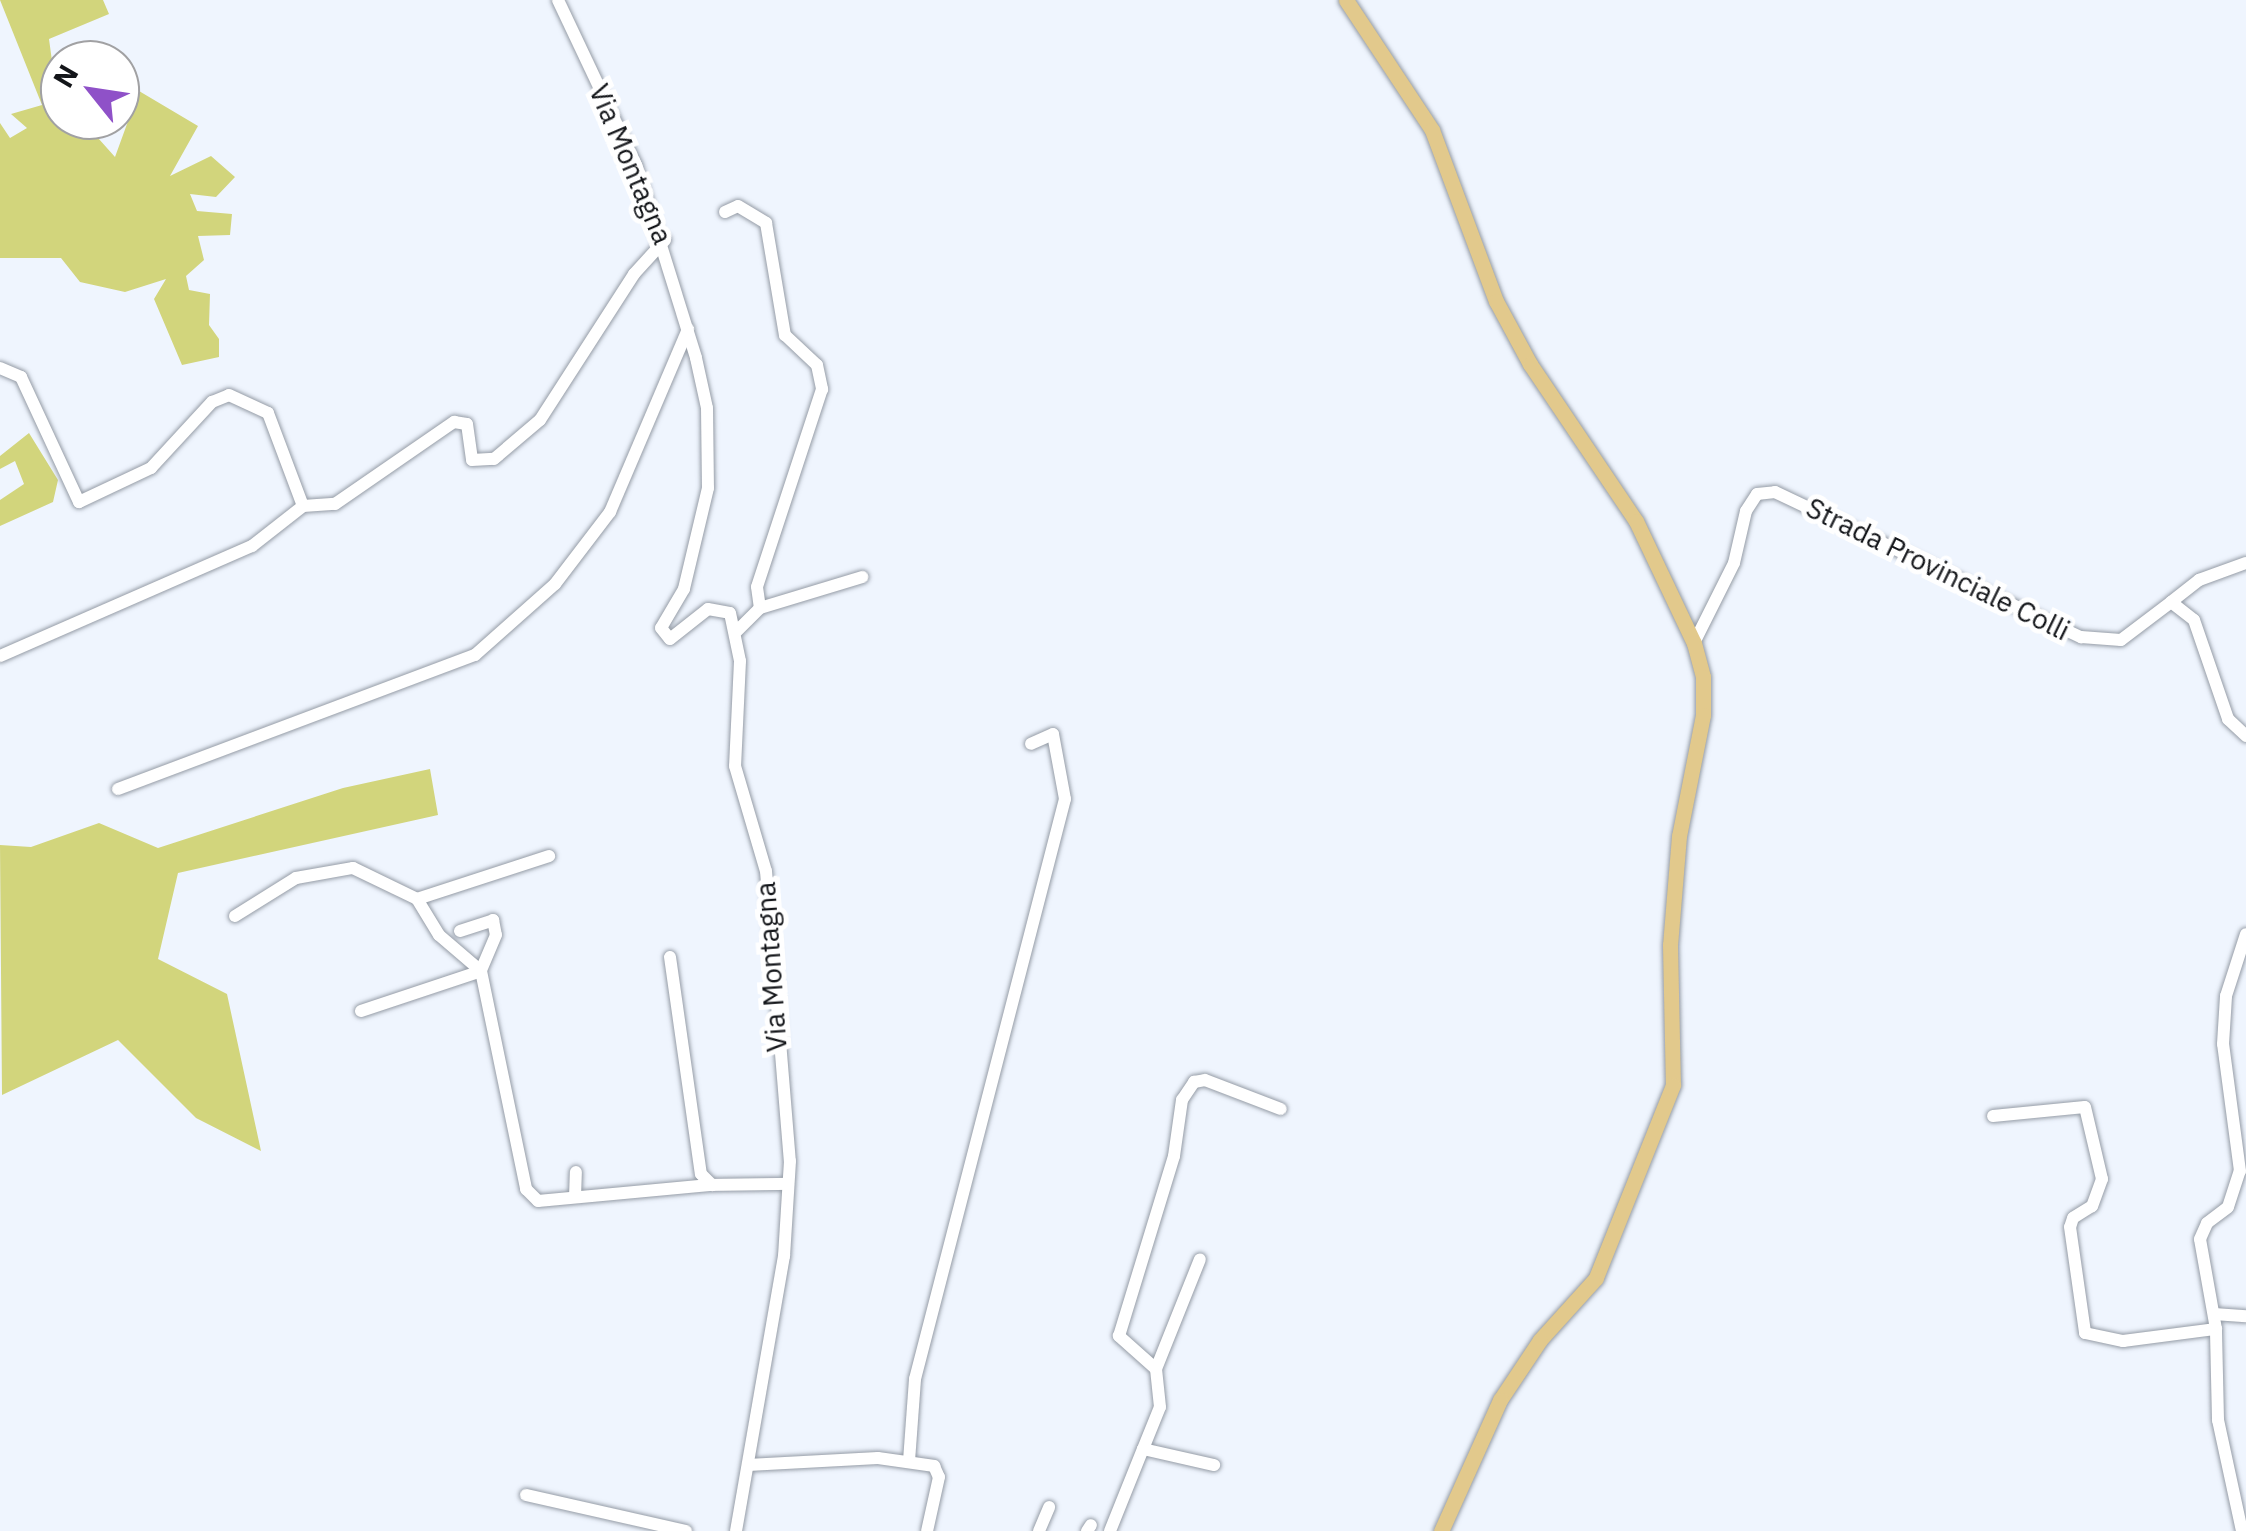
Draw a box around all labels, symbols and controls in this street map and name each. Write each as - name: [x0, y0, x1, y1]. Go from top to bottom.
- north arrow: [40, 40, 140, 140]
- text: N: [44, 58, 86, 94]
- street label: Via Montagna: [582, 79, 680, 249]
- street label: Strada Provinciale Colli: [1801, 491, 2075, 647]
- street label: Via Montagna: [748, 881, 794, 1053]

